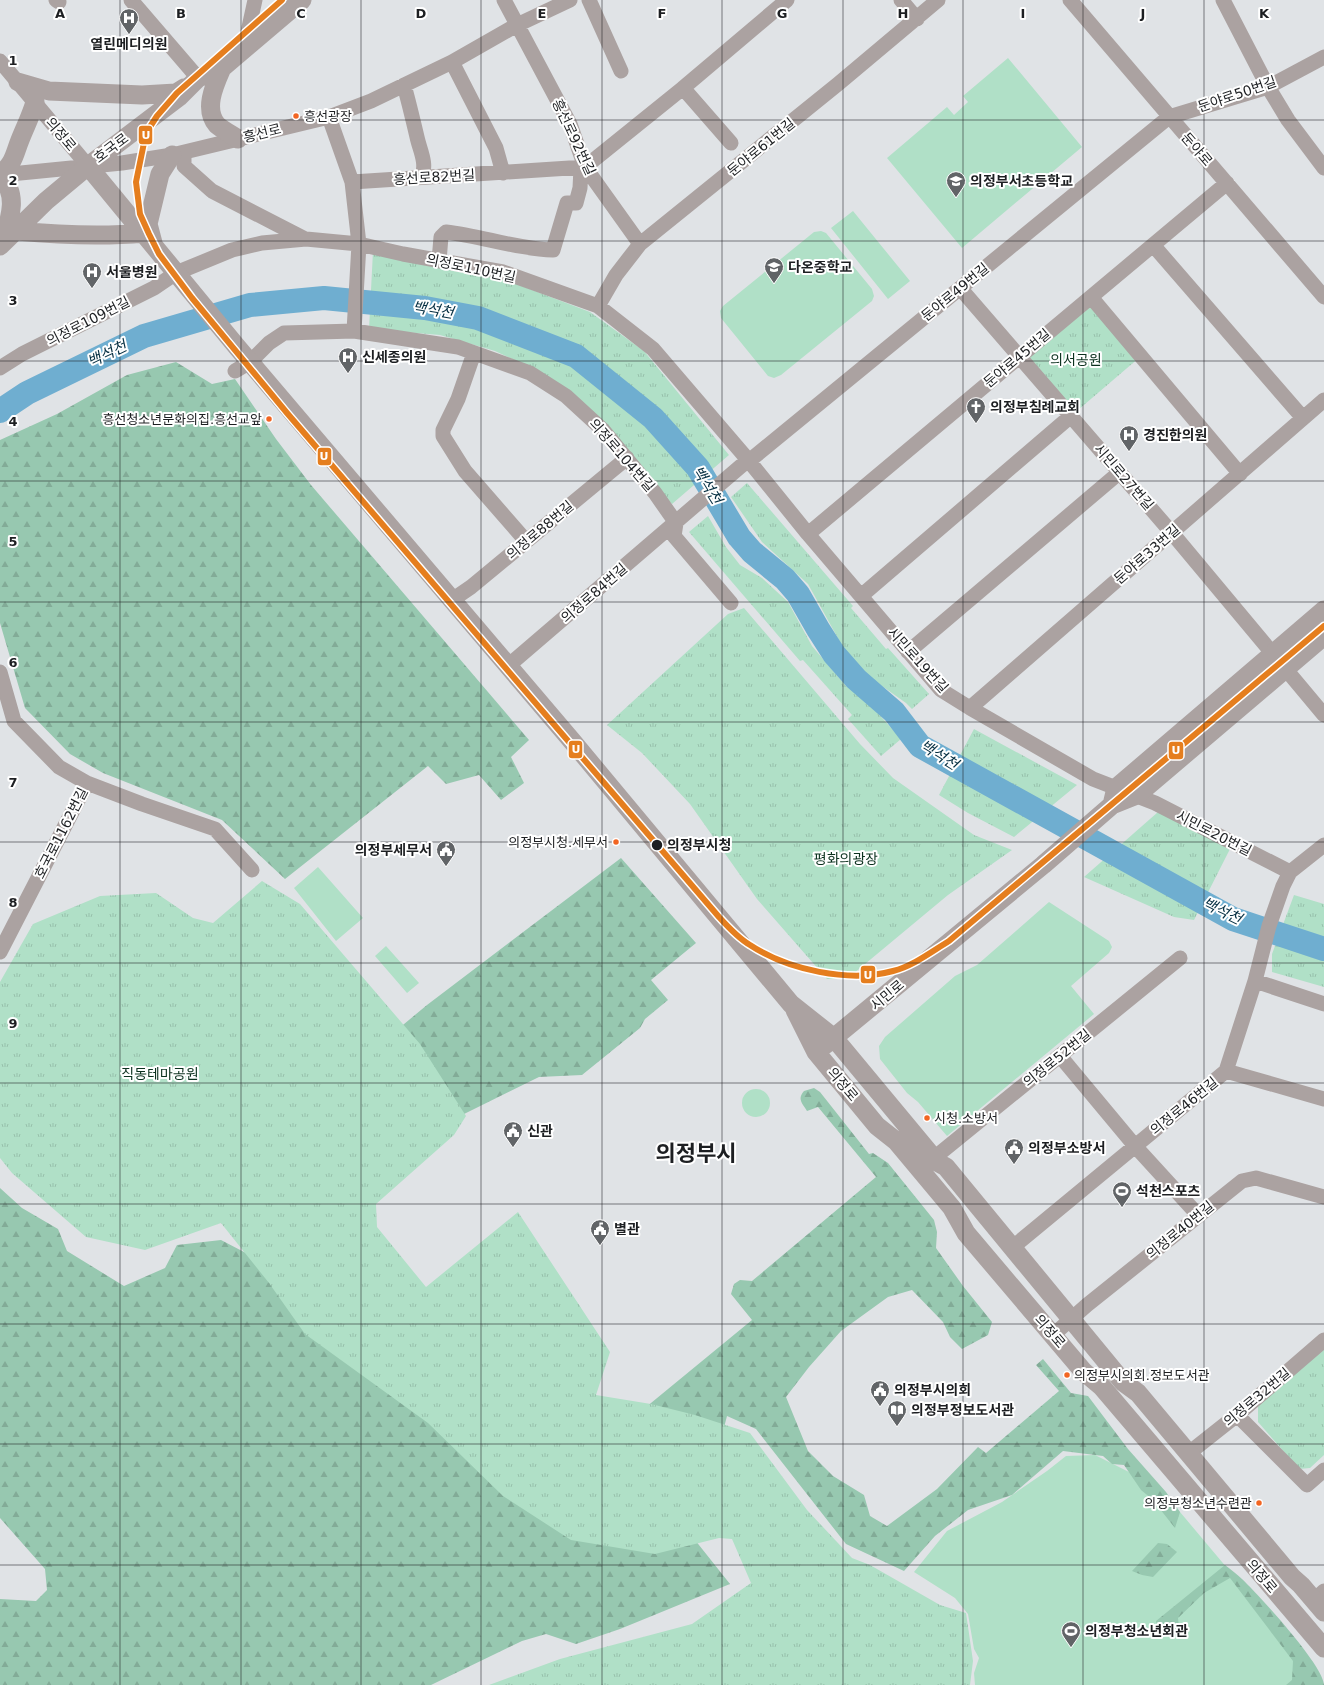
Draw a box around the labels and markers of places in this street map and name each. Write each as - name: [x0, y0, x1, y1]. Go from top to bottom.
- hospital icon: 열린메디의원: [118, 7, 140, 35]
- place label: 열린메디의원: [90, 36, 168, 52]
- place label: 흥선광장: [304, 109, 352, 124]
- marker: 흥선광장: [291, 111, 301, 121]
- school or university icon: 의정부서초등학교: [945, 170, 967, 198]
- place label: 의정부서초등학교: [970, 173, 1073, 189]
- school or university icon: 다온중학교: [763, 256, 785, 284]
- place label: 다온중학교: [788, 259, 853, 275]
- hospital icon: 서울병원: [81, 261, 103, 289]
- place label: 서울병원: [106, 264, 158, 280]
- hospital icon: 신세종의원: [337, 346, 359, 374]
- place label: 신세종의원: [362, 349, 426, 365]
- church icon: 의정부침례교회: [965, 396, 987, 424]
- place label: 의정부침례교회: [990, 399, 1080, 415]
- place label: 흥선청소년문화의집.흥선교앞: [102, 412, 262, 427]
- marker: 흥선청소년문화의집.흥선교앞: [264, 414, 274, 424]
- hospital icon: 경진한의원: [1118, 424, 1140, 452]
- place label: 경진한의원: [1143, 427, 1207, 443]
- place label: 의정부시청.세무서: [508, 835, 608, 850]
- marker: 의정부시청.세무서: [611, 837, 621, 847]
- place label: 의정부시청: [667, 837, 731, 853]
- marker: 의정부시청: [650, 838, 664, 852]
- public building icon: 의정부세무서: [435, 839, 457, 867]
- place label: 의정부세무서: [355, 842, 432, 858]
- place label: 시청.소방서: [934, 1111, 998, 1126]
- marker: 시청.소방서: [922, 1113, 932, 1123]
- public building icon: 신관: [502, 1120, 524, 1148]
- place label: 신관: [527, 1123, 553, 1139]
- public building icon: 의정부소방서: [1003, 1137, 1025, 1165]
- place label: 의정부소방서: [1028, 1140, 1105, 1156]
- sports icon: 석천스포츠: [1111, 1180, 1133, 1208]
- place label: 석천스포츠: [1136, 1183, 1201, 1199]
- public building icon: 별관: [589, 1218, 611, 1246]
- place label: 별관: [614, 1221, 640, 1237]
- place label: 의정부시의회.정보도서관: [1074, 1368, 1210, 1383]
- marker: 의정부시의회.정보도서관: [1062, 1370, 1072, 1380]
- public building icon: 의정부시의회: [869, 1379, 891, 1407]
- place label: 의정부시의회: [894, 1382, 971, 1398]
- library icon: 의정부정보도서관: [886, 1399, 908, 1427]
- place label: 의정부정보도서관: [911, 1402, 1014, 1418]
- place label: 의정부청소년수련관: [1144, 1496, 1252, 1511]
- marker: 의정부청소년수련관: [1254, 1498, 1264, 1508]
- sports icon: 의정부청소년회관: [1060, 1620, 1082, 1648]
- place label: 의정부청소년회관: [1085, 1623, 1188, 1639]

